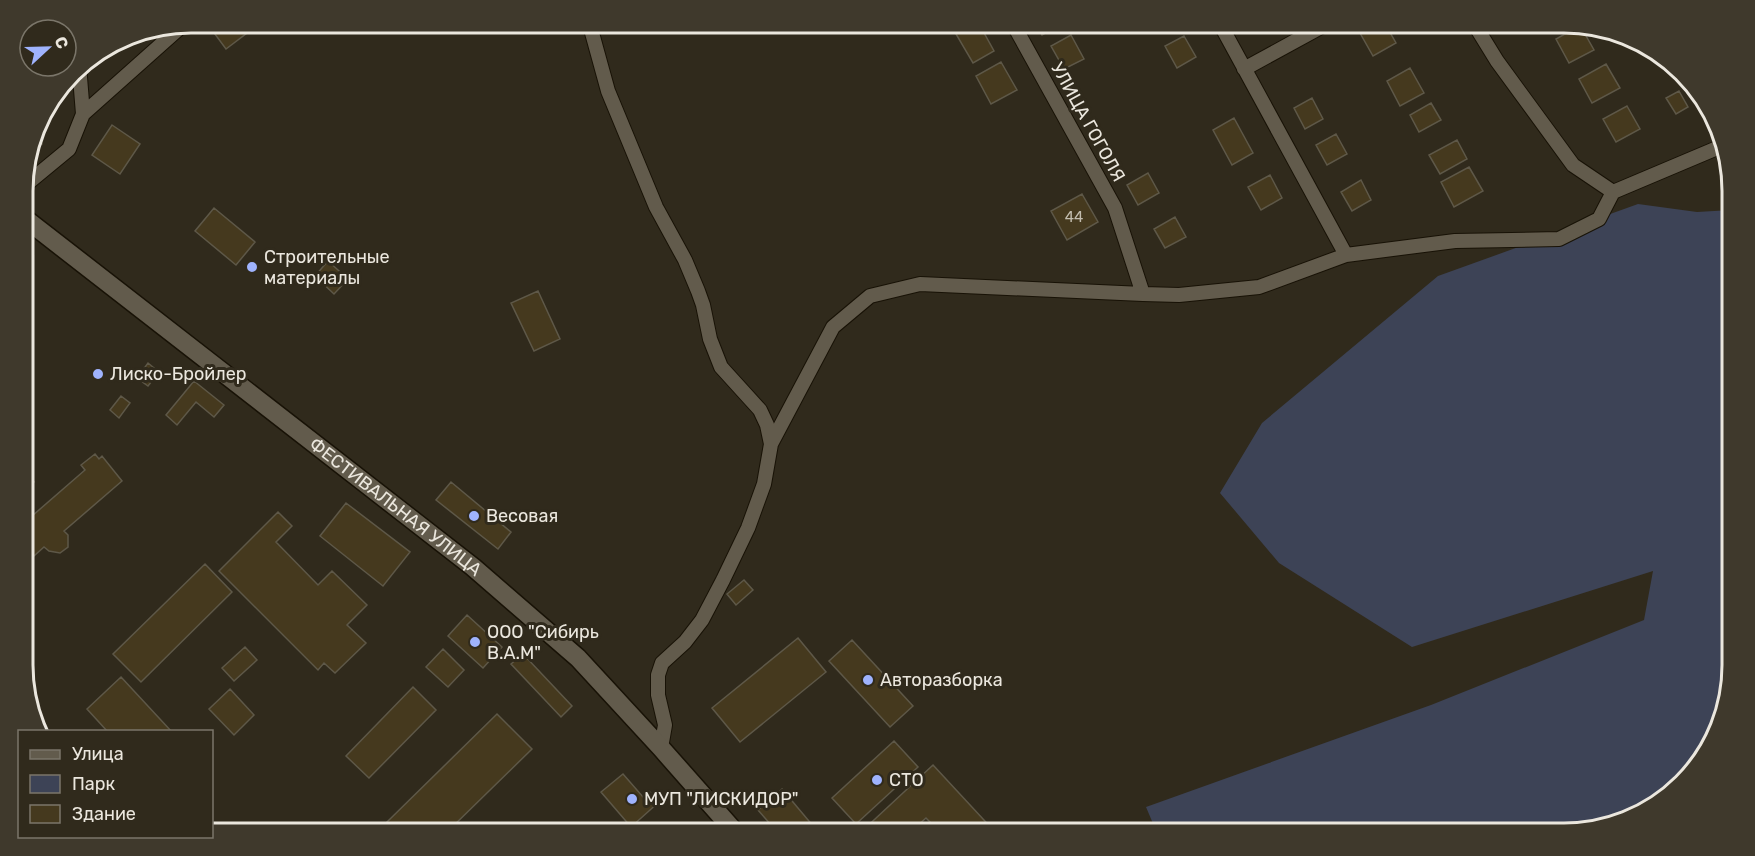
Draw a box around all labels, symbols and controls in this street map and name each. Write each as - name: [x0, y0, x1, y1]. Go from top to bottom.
- north arrow: [18, 18, 78, 78]
- text: С: [51, 34, 72, 51]
- street label: УЛИЦА ГОГОЛЯ: [1046, 59, 1130, 185]
- house number: 44: [1065, 208, 1083, 226]
- place label: Строительные материалы: [264, 246, 390, 289]
- marker: Строительные материалы: [245, 260, 259, 274]
- place label: Лиско-Бройлер: [110, 363, 247, 385]
- marker: Лиско-Бройлер: [91, 367, 105, 381]
- street label: ФЕСТИВАЛЬНАЯ УЛИЦА: [305, 433, 486, 581]
- place label: Весовая: [486, 505, 558, 527]
- marker: Весовая: [467, 509, 481, 523]
- place label: ООО "Сибирь В.А.М": [487, 621, 599, 664]
- marker: ООО "Сибирь В.А.М": [468, 635, 482, 649]
- place label: Авторазборка: [880, 669, 1003, 691]
- marker: Авторазборка: [861, 673, 875, 687]
- legend: [18, 730, 213, 838]
- text: Улица: [72, 743, 124, 765]
- place label: СТО: [889, 769, 924, 791]
- text: Парк: [72, 773, 116, 795]
- marker: СТО: [870, 773, 884, 787]
- place label: МУП "ЛИСКИДОР": [644, 788, 798, 810]
- marker: МУП "ЛИСКИДОР": [625, 792, 639, 806]
- text: Здание: [72, 803, 136, 825]

